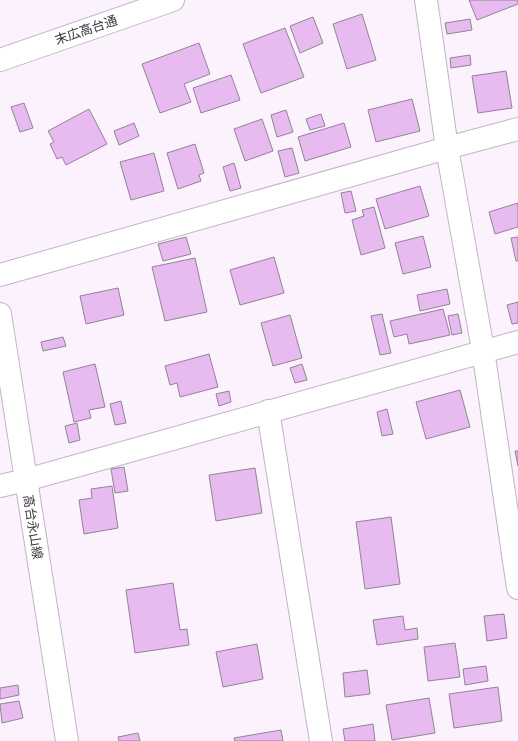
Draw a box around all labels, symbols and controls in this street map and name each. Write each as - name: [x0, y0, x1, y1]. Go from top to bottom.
- street label: 末広高台通: [53, 12, 119, 48]
- street label: 高台永山線: [21, 494, 45, 560]

